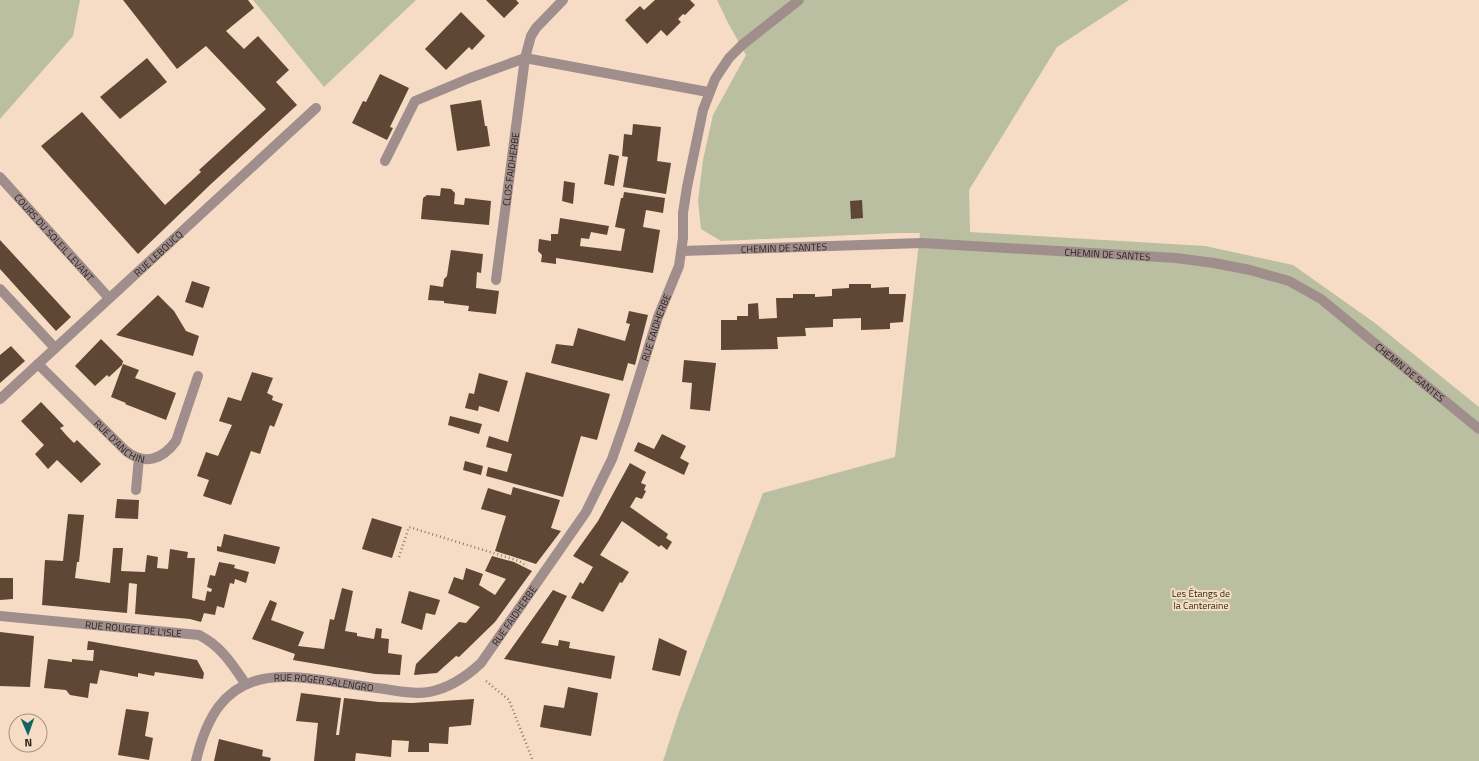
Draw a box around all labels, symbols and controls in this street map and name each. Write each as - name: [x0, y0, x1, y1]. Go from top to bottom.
- street label: CLOS FAIDHERBE: [498, 131, 523, 207]
- street label: COURS DU SOLEIL LEVANT: [11, 190, 98, 285]
- street label: RUE LEBOUCQ: [130, 227, 186, 280]
- street label: CHEMIN DE SANTES: [741, 239, 827, 257]
- street label: CHEMIN DE SANTES: [1064, 244, 1151, 264]
- street label: RUE FAIDHERBE: [637, 291, 674, 363]
- street label: CHEMIN DE SANTES: [1372, 339, 1448, 405]
- street label: RUE D'ANCHIN: [91, 416, 146, 467]
- street label: RUE FAIDHERBE: [488, 582, 540, 649]
- park label: Les Étangs de la Canteraine: [1172, 586, 1230, 613]
- street label: RUE ROUGET DE L'ISLE: [84, 617, 183, 641]
- street label: RUE ROGER SALENGRO: [273, 669, 375, 695]
- north arrow: [8, 713, 48, 753]
- text: N: [24, 735, 32, 751]

